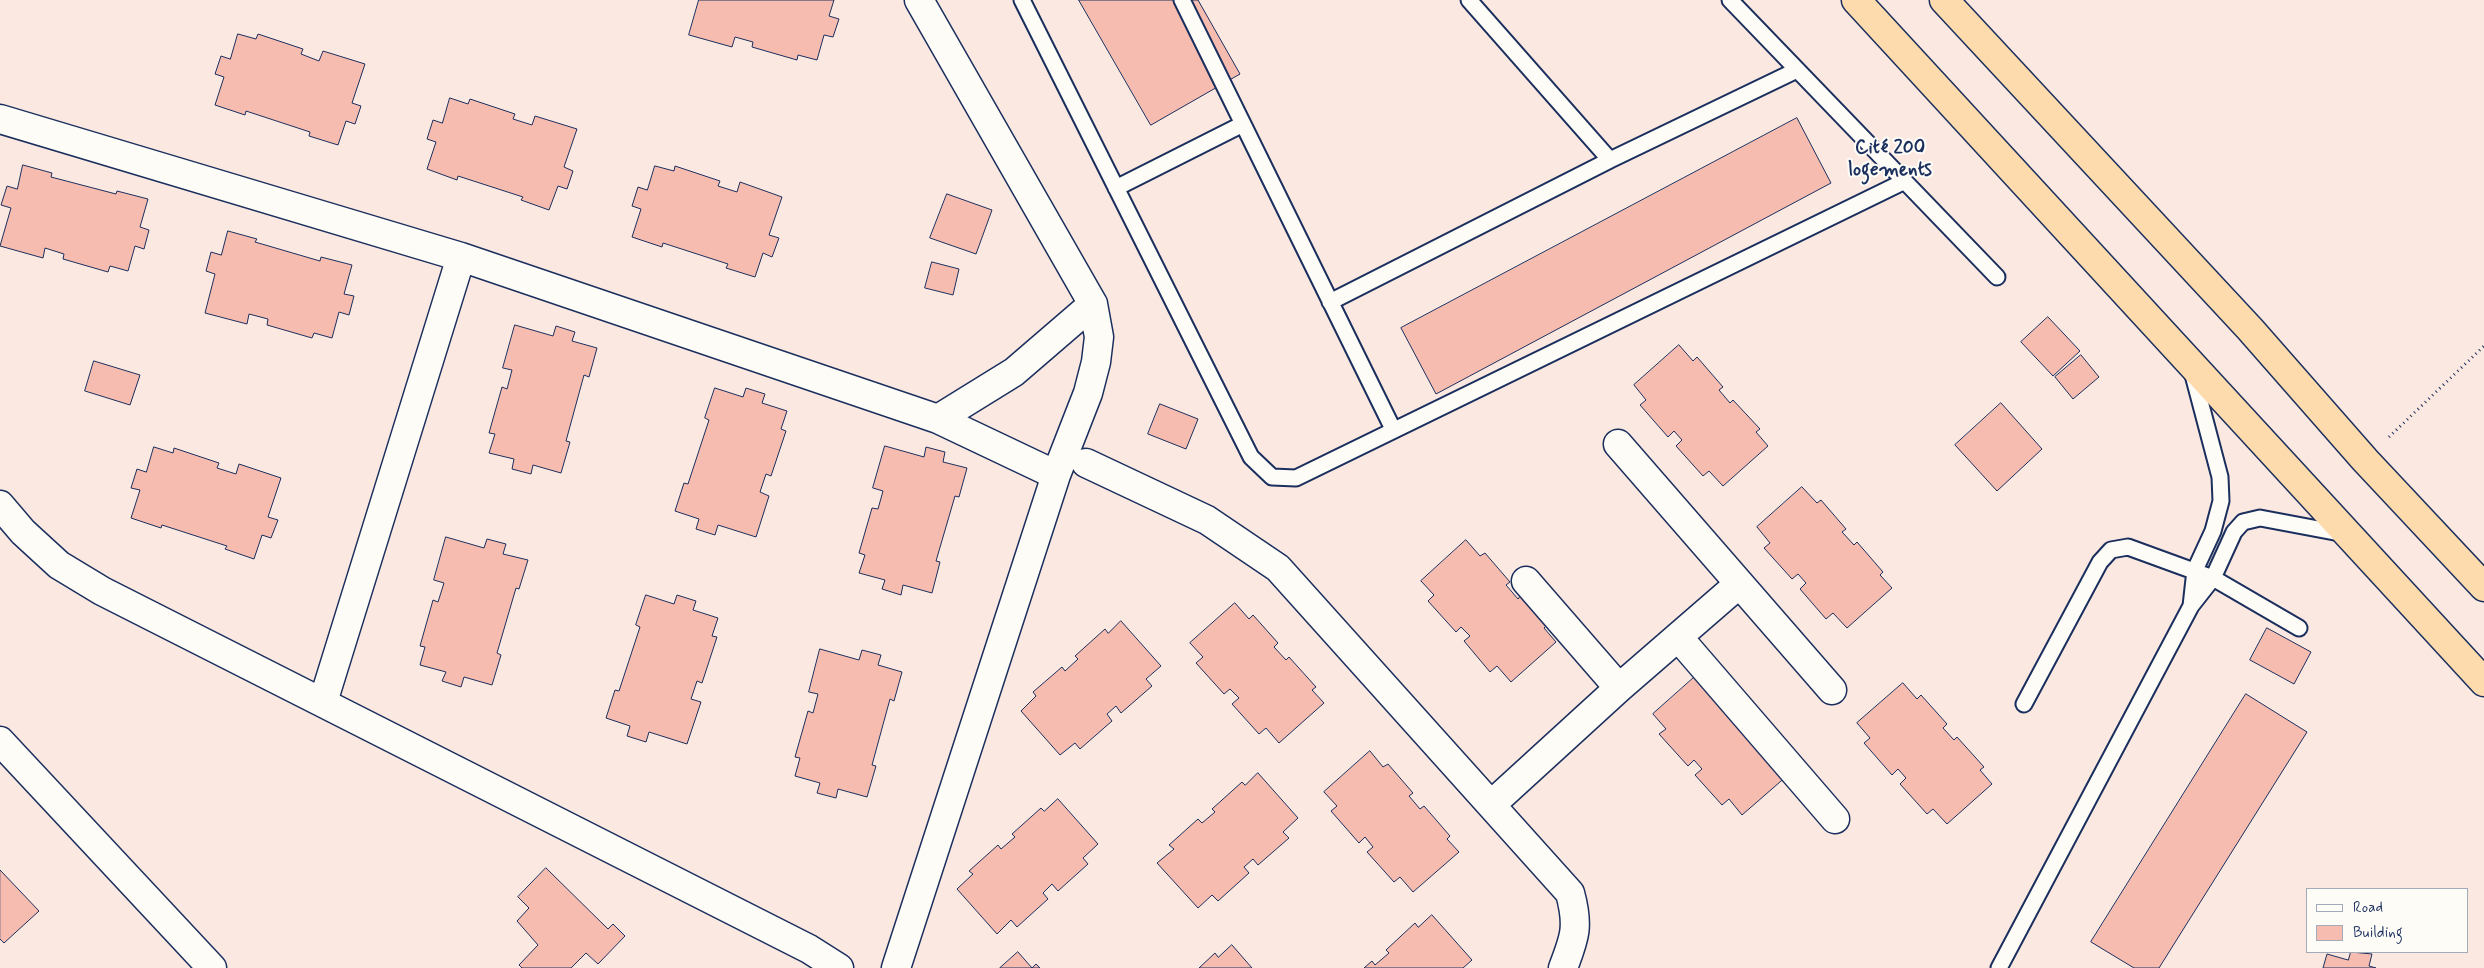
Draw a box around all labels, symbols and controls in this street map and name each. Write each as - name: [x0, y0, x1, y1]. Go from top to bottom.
- district label: Cité 200 logements: [1848, 138, 1932, 182]
- legend: [2306, 888, 2469, 953]
- text: Road: [2353, 898, 2383, 918]
- text: Building: [2353, 923, 2403, 943]

